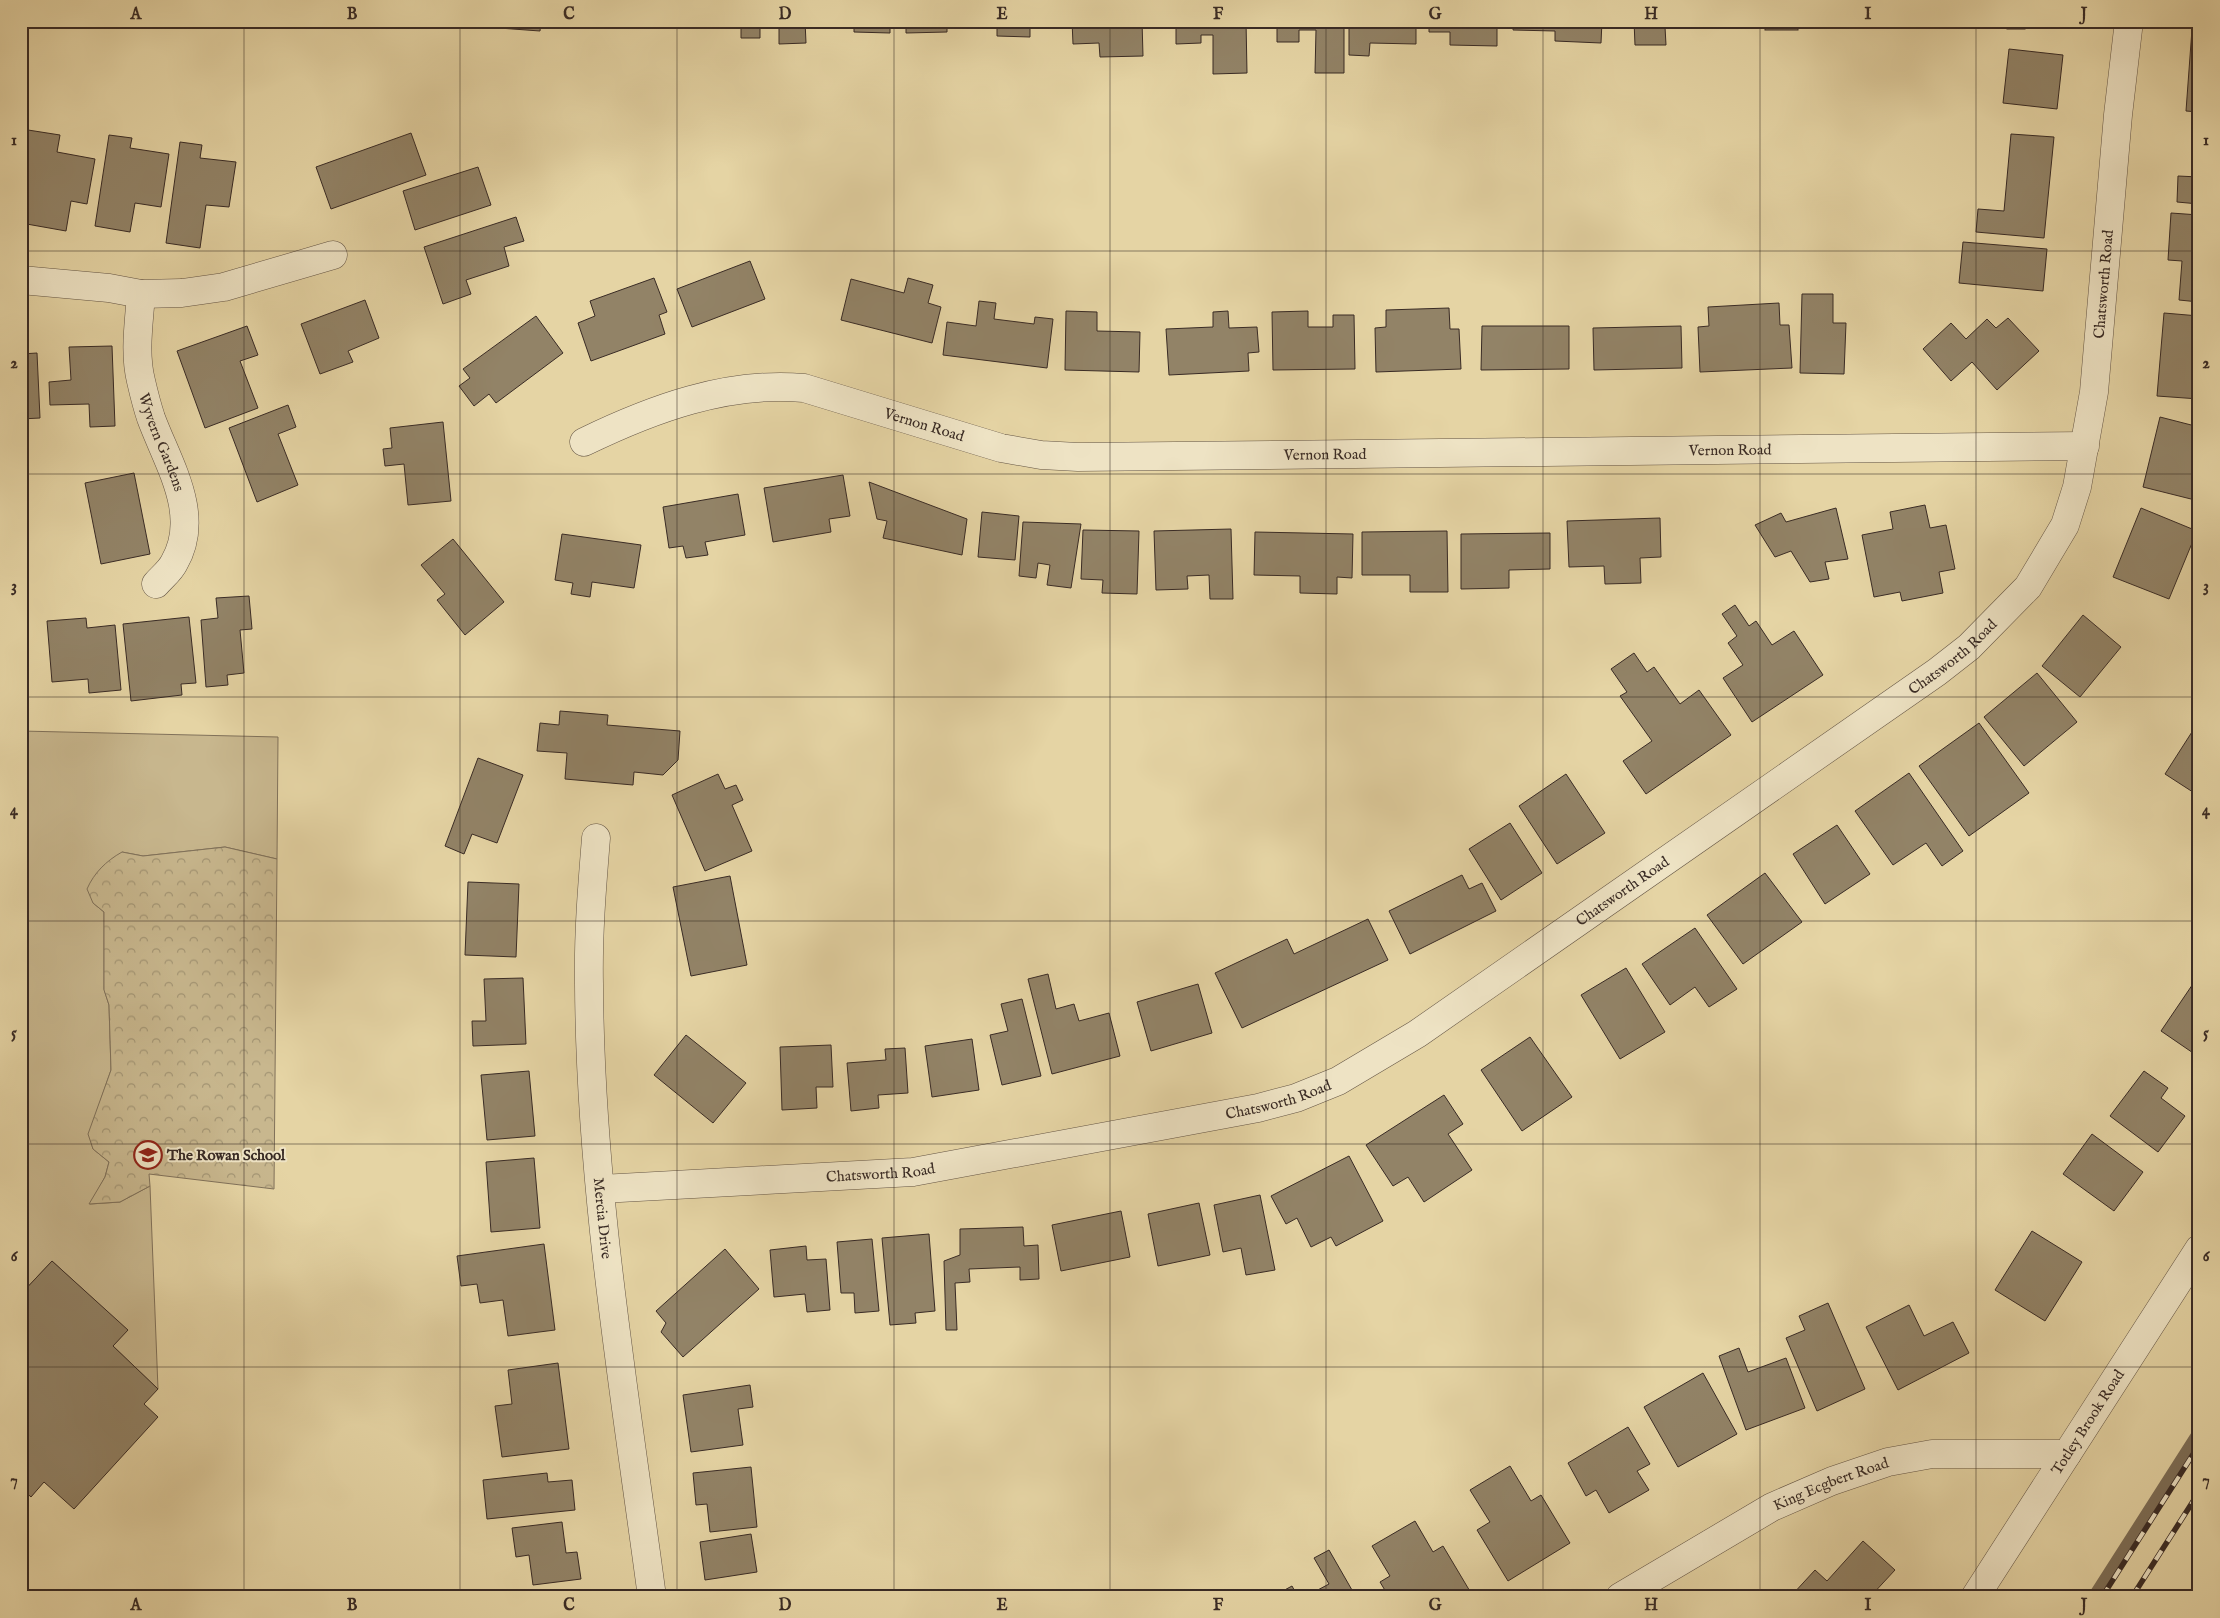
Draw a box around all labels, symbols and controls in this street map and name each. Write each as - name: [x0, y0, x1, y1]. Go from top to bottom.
- text: A: [130, 5, 143, 25]
- text: B: [347, 5, 358, 25]
- text: C: [563, 5, 575, 25]
- text: D: [779, 5, 792, 25]
- text: E: [996, 5, 1008, 25]
- text: F: [1213, 5, 1224, 25]
- text: G: [1429, 5, 1442, 25]
- text: H: [1644, 5, 1658, 25]
- text: I: [1865, 5, 1872, 25]
- text: J: [2079, 5, 2088, 25]
- text: 1: [11, 131, 17, 151]
- text: 1: [2203, 131, 2209, 151]
- street label: Chatsworth Road: [2089, 228, 2118, 339]
- text: 2: [10, 354, 18, 374]
- text: 2: [2202, 354, 2210, 374]
- street label: Wyvern Gardens: [135, 391, 189, 493]
- street label: Vernon Road: [881, 403, 967, 446]
- street label: Vernon Road: [1688, 440, 1772, 460]
- street label: Vernon Road: [1283, 444, 1367, 464]
- text: 3: [11, 577, 17, 597]
- text: 3: [2203, 577, 2209, 597]
- street label: Chatsworth Road: [1904, 614, 2001, 699]
- text: 4: [10, 801, 19, 821]
- text: 4: [2202, 801, 2211, 821]
- street label: Chatsworth Road: [1572, 851, 1673, 930]
- text: 5: [11, 1024, 17, 1044]
- text: 5: [2203, 1024, 2209, 1044]
- street label: Chatsworth Road: [1224, 1075, 1335, 1123]
- school or university icon: The Rowan School: [133, 1140, 163, 1170]
- place label: The Rowan School: [166, 1146, 286, 1165]
- street label: Chatsworth Road: [825, 1158, 938, 1186]
- street label: Mercia Drive: [589, 1177, 616, 1260]
- text: 6: [11, 1247, 19, 1267]
- text: 6: [2203, 1247, 2211, 1267]
- street label: Totley Brook Road: [2047, 1365, 2129, 1478]
- street label: King Ecgbert Road: [1770, 1453, 1892, 1515]
- text: 7: [10, 1471, 18, 1491]
- text: 7: [2202, 1471, 2210, 1491]
- text: A: [130, 1596, 143, 1616]
- text: B: [347, 1596, 358, 1616]
- text: C: [563, 1596, 575, 1616]
- text: D: [779, 1596, 792, 1616]
- text: E: [996, 1596, 1008, 1616]
- text: F: [1213, 1596, 1224, 1616]
- text: G: [1429, 1596, 1442, 1616]
- text: H: [1644, 1596, 1658, 1616]
- text: I: [1865, 1596, 1872, 1616]
- text: J: [2079, 1596, 2088, 1616]

